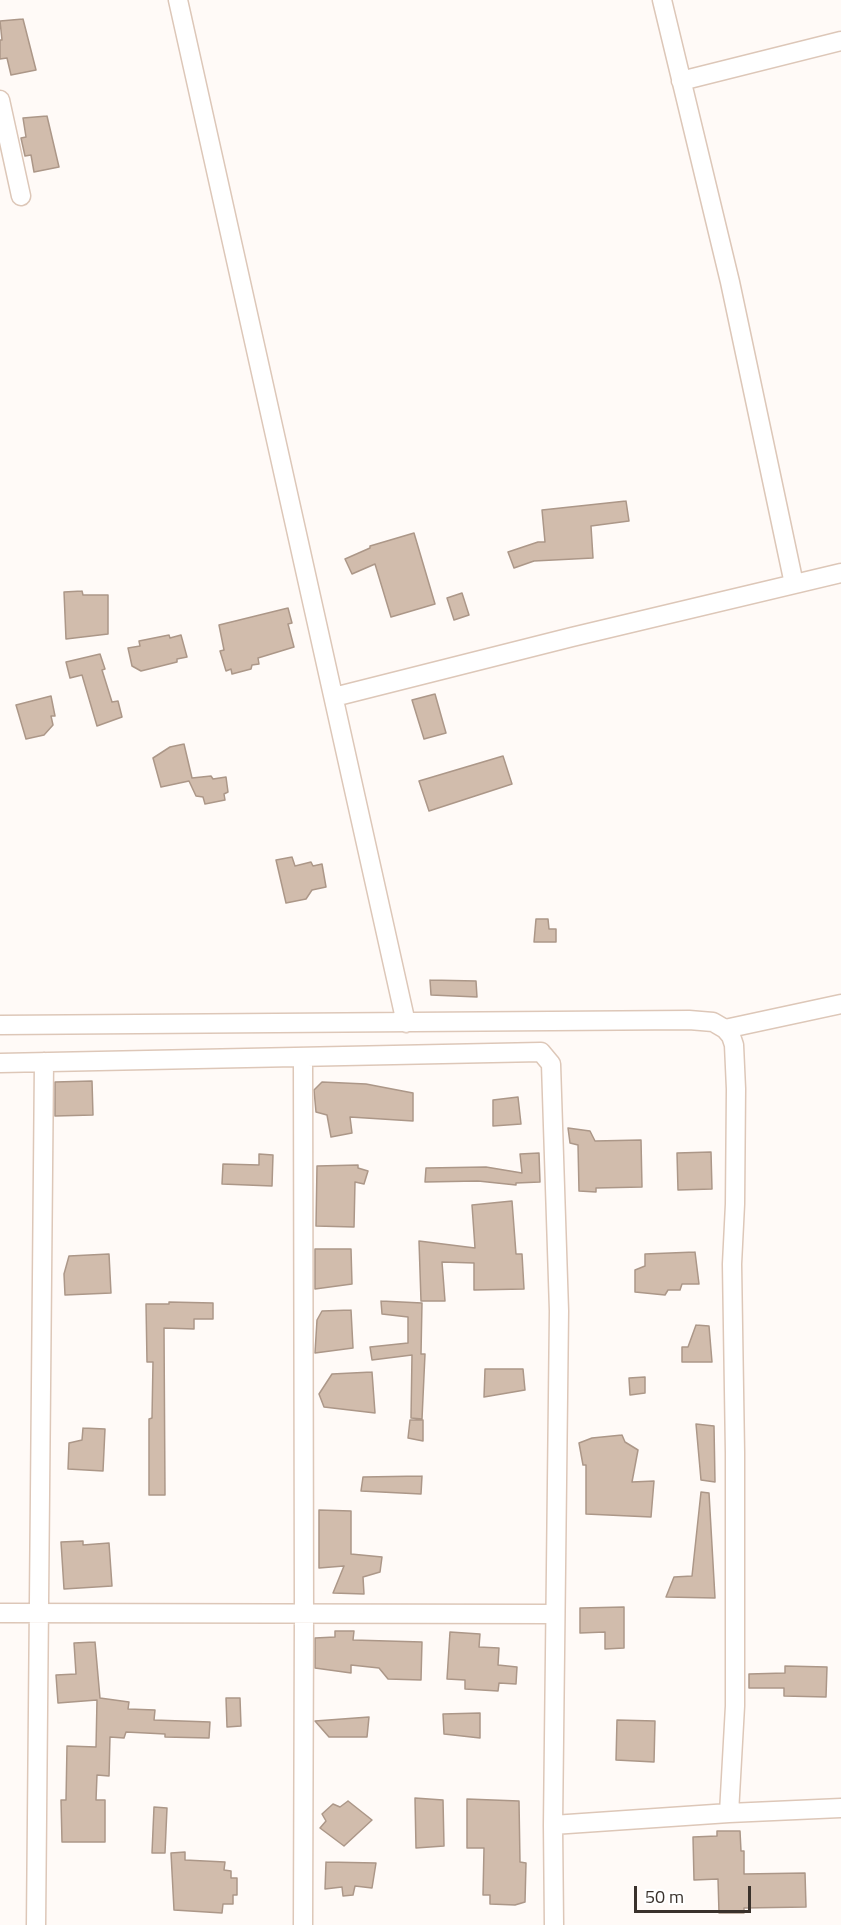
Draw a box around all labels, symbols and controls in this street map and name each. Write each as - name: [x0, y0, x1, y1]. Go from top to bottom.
- scale bar: [637, 1874, 754, 1912]
- text: 50 m: [645, 1883, 684, 1910]

